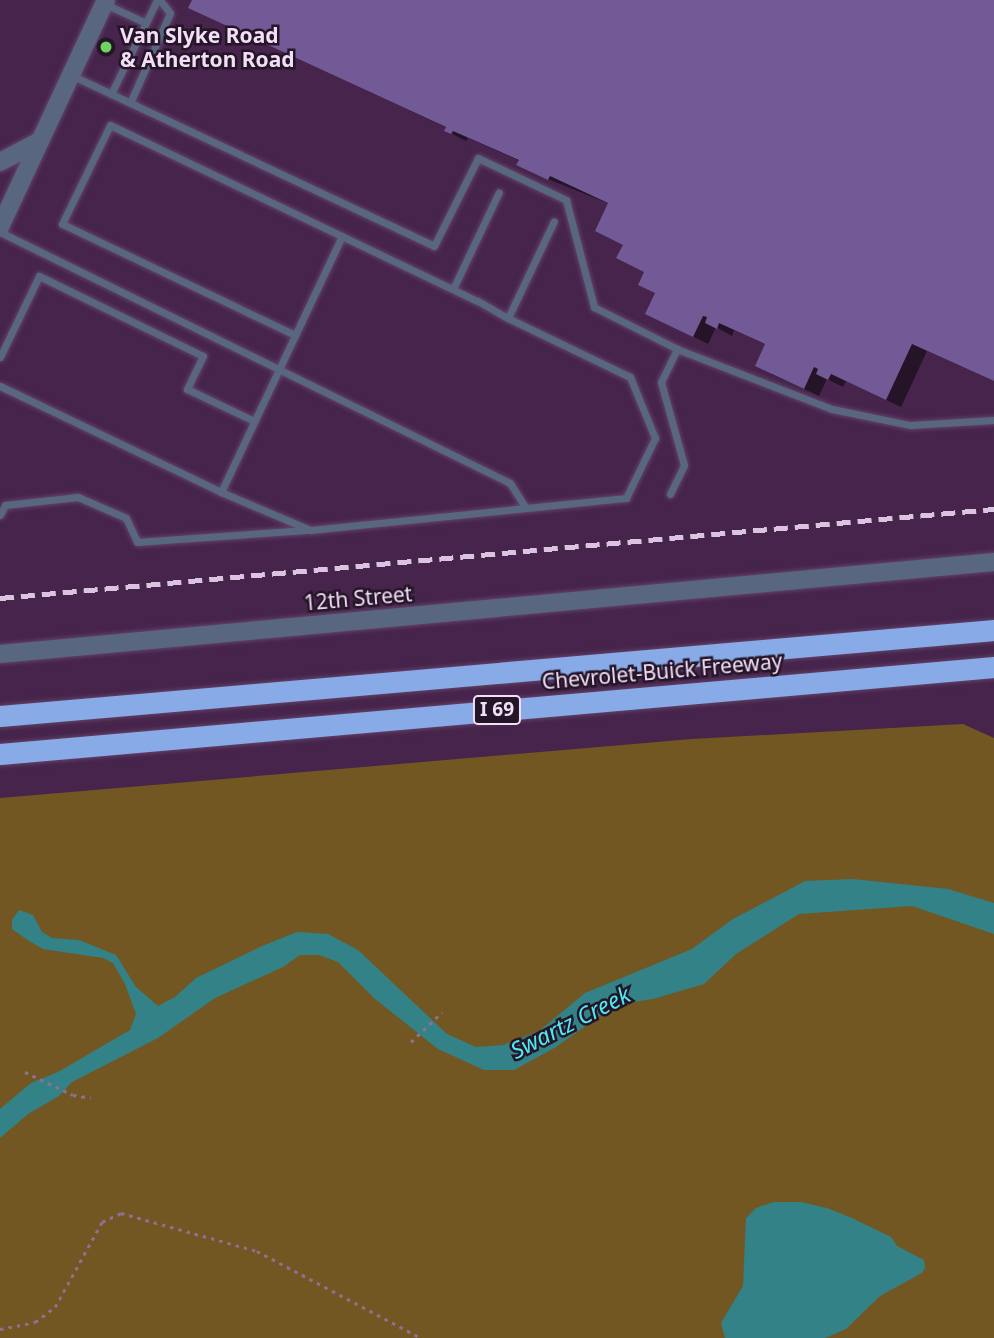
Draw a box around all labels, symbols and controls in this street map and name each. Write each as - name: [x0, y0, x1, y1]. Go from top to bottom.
- place label: Van Slyke Road & Atherton Road: [120, 22, 295, 72]
- marker: Van Slyke Road & Atherton Road: [98, 39, 114, 55]
- street label: 12th Street: [303, 581, 413, 615]
- street label: Chevrolet-Buick Freeway: [541, 648, 783, 694]
- road number: I 69: [472, 694, 522, 726]
- water label: Swartz Creek: [505, 980, 635, 1064]

